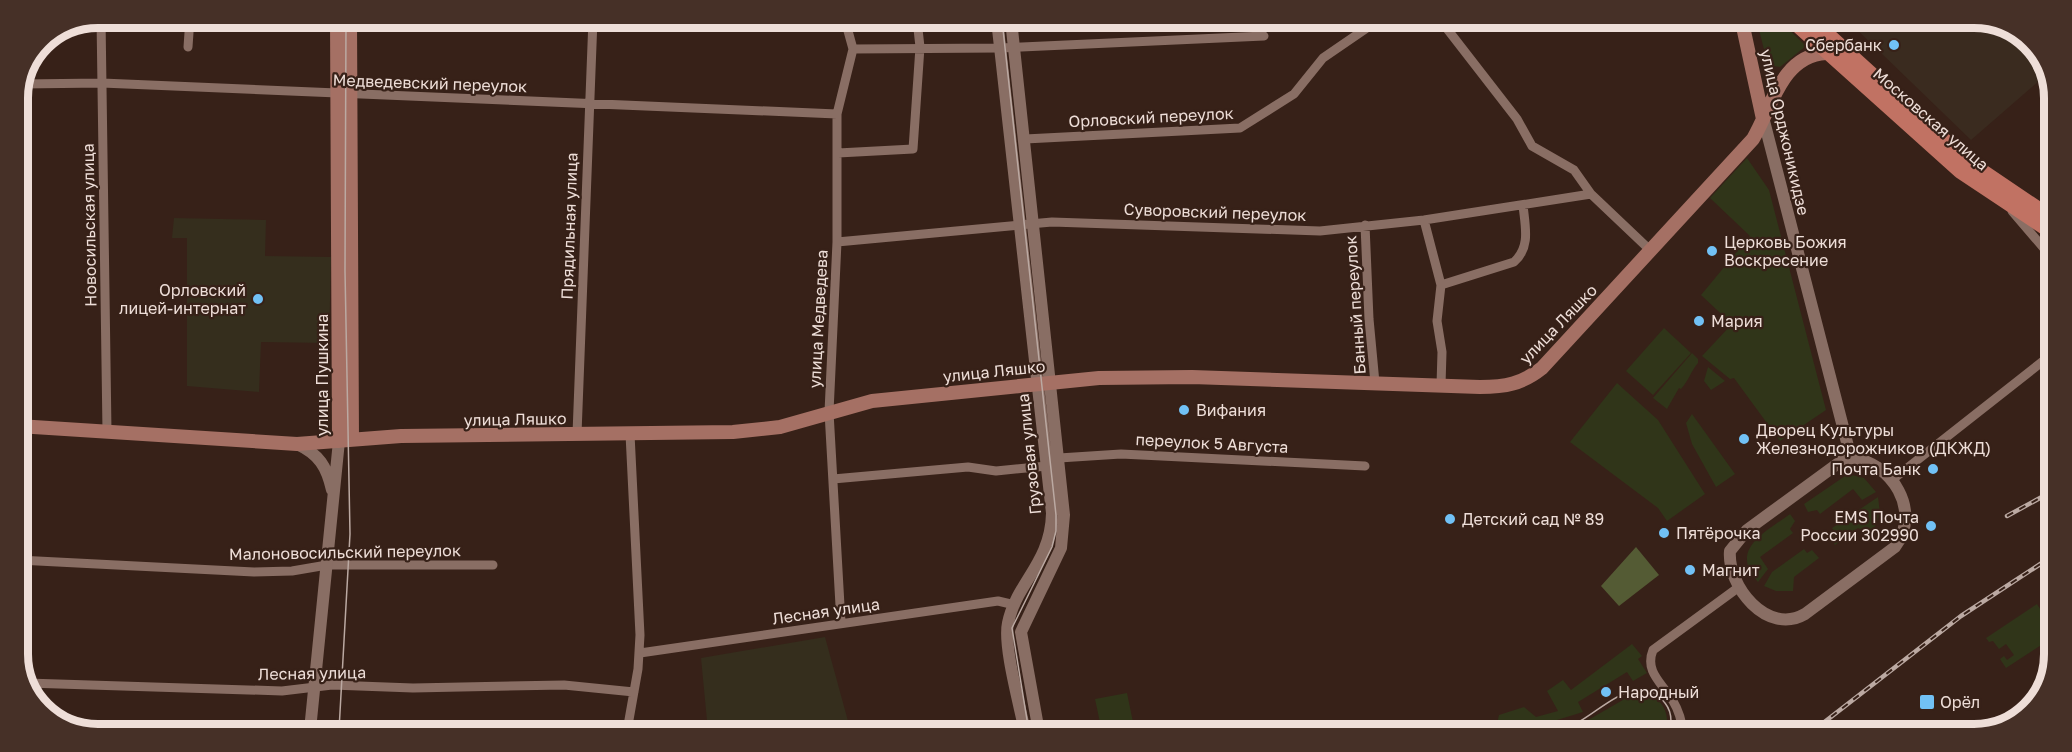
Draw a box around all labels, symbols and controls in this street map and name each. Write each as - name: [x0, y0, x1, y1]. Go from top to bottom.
- place label: Сбербанк: [1805, 35, 1882, 55]
- marker: Сбербанк: [1887, 38, 1901, 52]
- street label: улица Орджоникидзе: [1756, 47, 1814, 217]
- street label: Московская улица: [1869, 63, 1993, 175]
- street label: Медведевский переулок: [332, 70, 528, 96]
- street label: Орловский переулок: [1068, 103, 1234, 131]
- street label: Новосильская улица: [78, 143, 100, 307]
- street label: Прядильная улица: [556, 152, 582, 300]
- street label: Суворовский переулок: [1123, 199, 1307, 225]
- place label: Церковь Божия Воскресение: [1724, 232, 1847, 270]
- street label: Банный переулок: [1340, 235, 1370, 375]
- marker: Церковь Божия Воскресение: [1705, 244, 1719, 258]
- street label: улица Медведева: [804, 249, 832, 389]
- place label: Орловский лицей-интернат: [119, 280, 246, 318]
- street label: улица Ляшко: [1515, 280, 1601, 368]
- marker: Орловский лицей-интернат: [251, 292, 265, 306]
- place label: Мария: [1711, 311, 1763, 331]
- street label: улица Пушкина: [312, 314, 332, 436]
- marker: Мария: [1692, 314, 1706, 328]
- street label: улица Ляшко: [942, 356, 1046, 386]
- street label: Грузовая улица: [1013, 393, 1045, 515]
- place label: Вифания: [1196, 400, 1266, 420]
- marker: Вифания: [1177, 403, 1191, 417]
- street label: улица Ляшко: [463, 408, 567, 430]
- place label: Дворец Культуры Железнодорожников (ДКЖД): [1756, 420, 1991, 458]
- street label: переулок 5 Августа: [1135, 429, 1289, 457]
- marker: Дворец Культуры Железнодорожников (ДКЖД): [1737, 432, 1751, 446]
- place label: Почта Банк: [1831, 459, 1921, 479]
- marker: Почта Банк: [1926, 462, 1940, 476]
- place label: EMS Почта России 302990: [1800, 507, 1919, 545]
- place label: Детский сад № 89: [1462, 509, 1604, 529]
- marker: Детский сад № 89: [1443, 512, 1457, 526]
- marker: EMS Почта России 302990: [1924, 519, 1938, 533]
- place label: Пятёрочка: [1676, 523, 1760, 543]
- marker: Пятёрочка: [1657, 526, 1671, 540]
- street label: Малоновосильский переулок: [229, 540, 461, 564]
- place label: Магнит: [1702, 560, 1760, 580]
- marker: Магнит: [1683, 563, 1697, 577]
- street label: Лесная улица: [771, 594, 881, 628]
- street label: Лесная улица: [258, 662, 366, 684]
- place label: Народный: [1618, 682, 1699, 702]
- marker: Народный: [1599, 685, 1613, 699]
- place label: Орёл: [1940, 692, 1980, 712]
- marker: Орёл: [1918, 693, 1936, 711]

